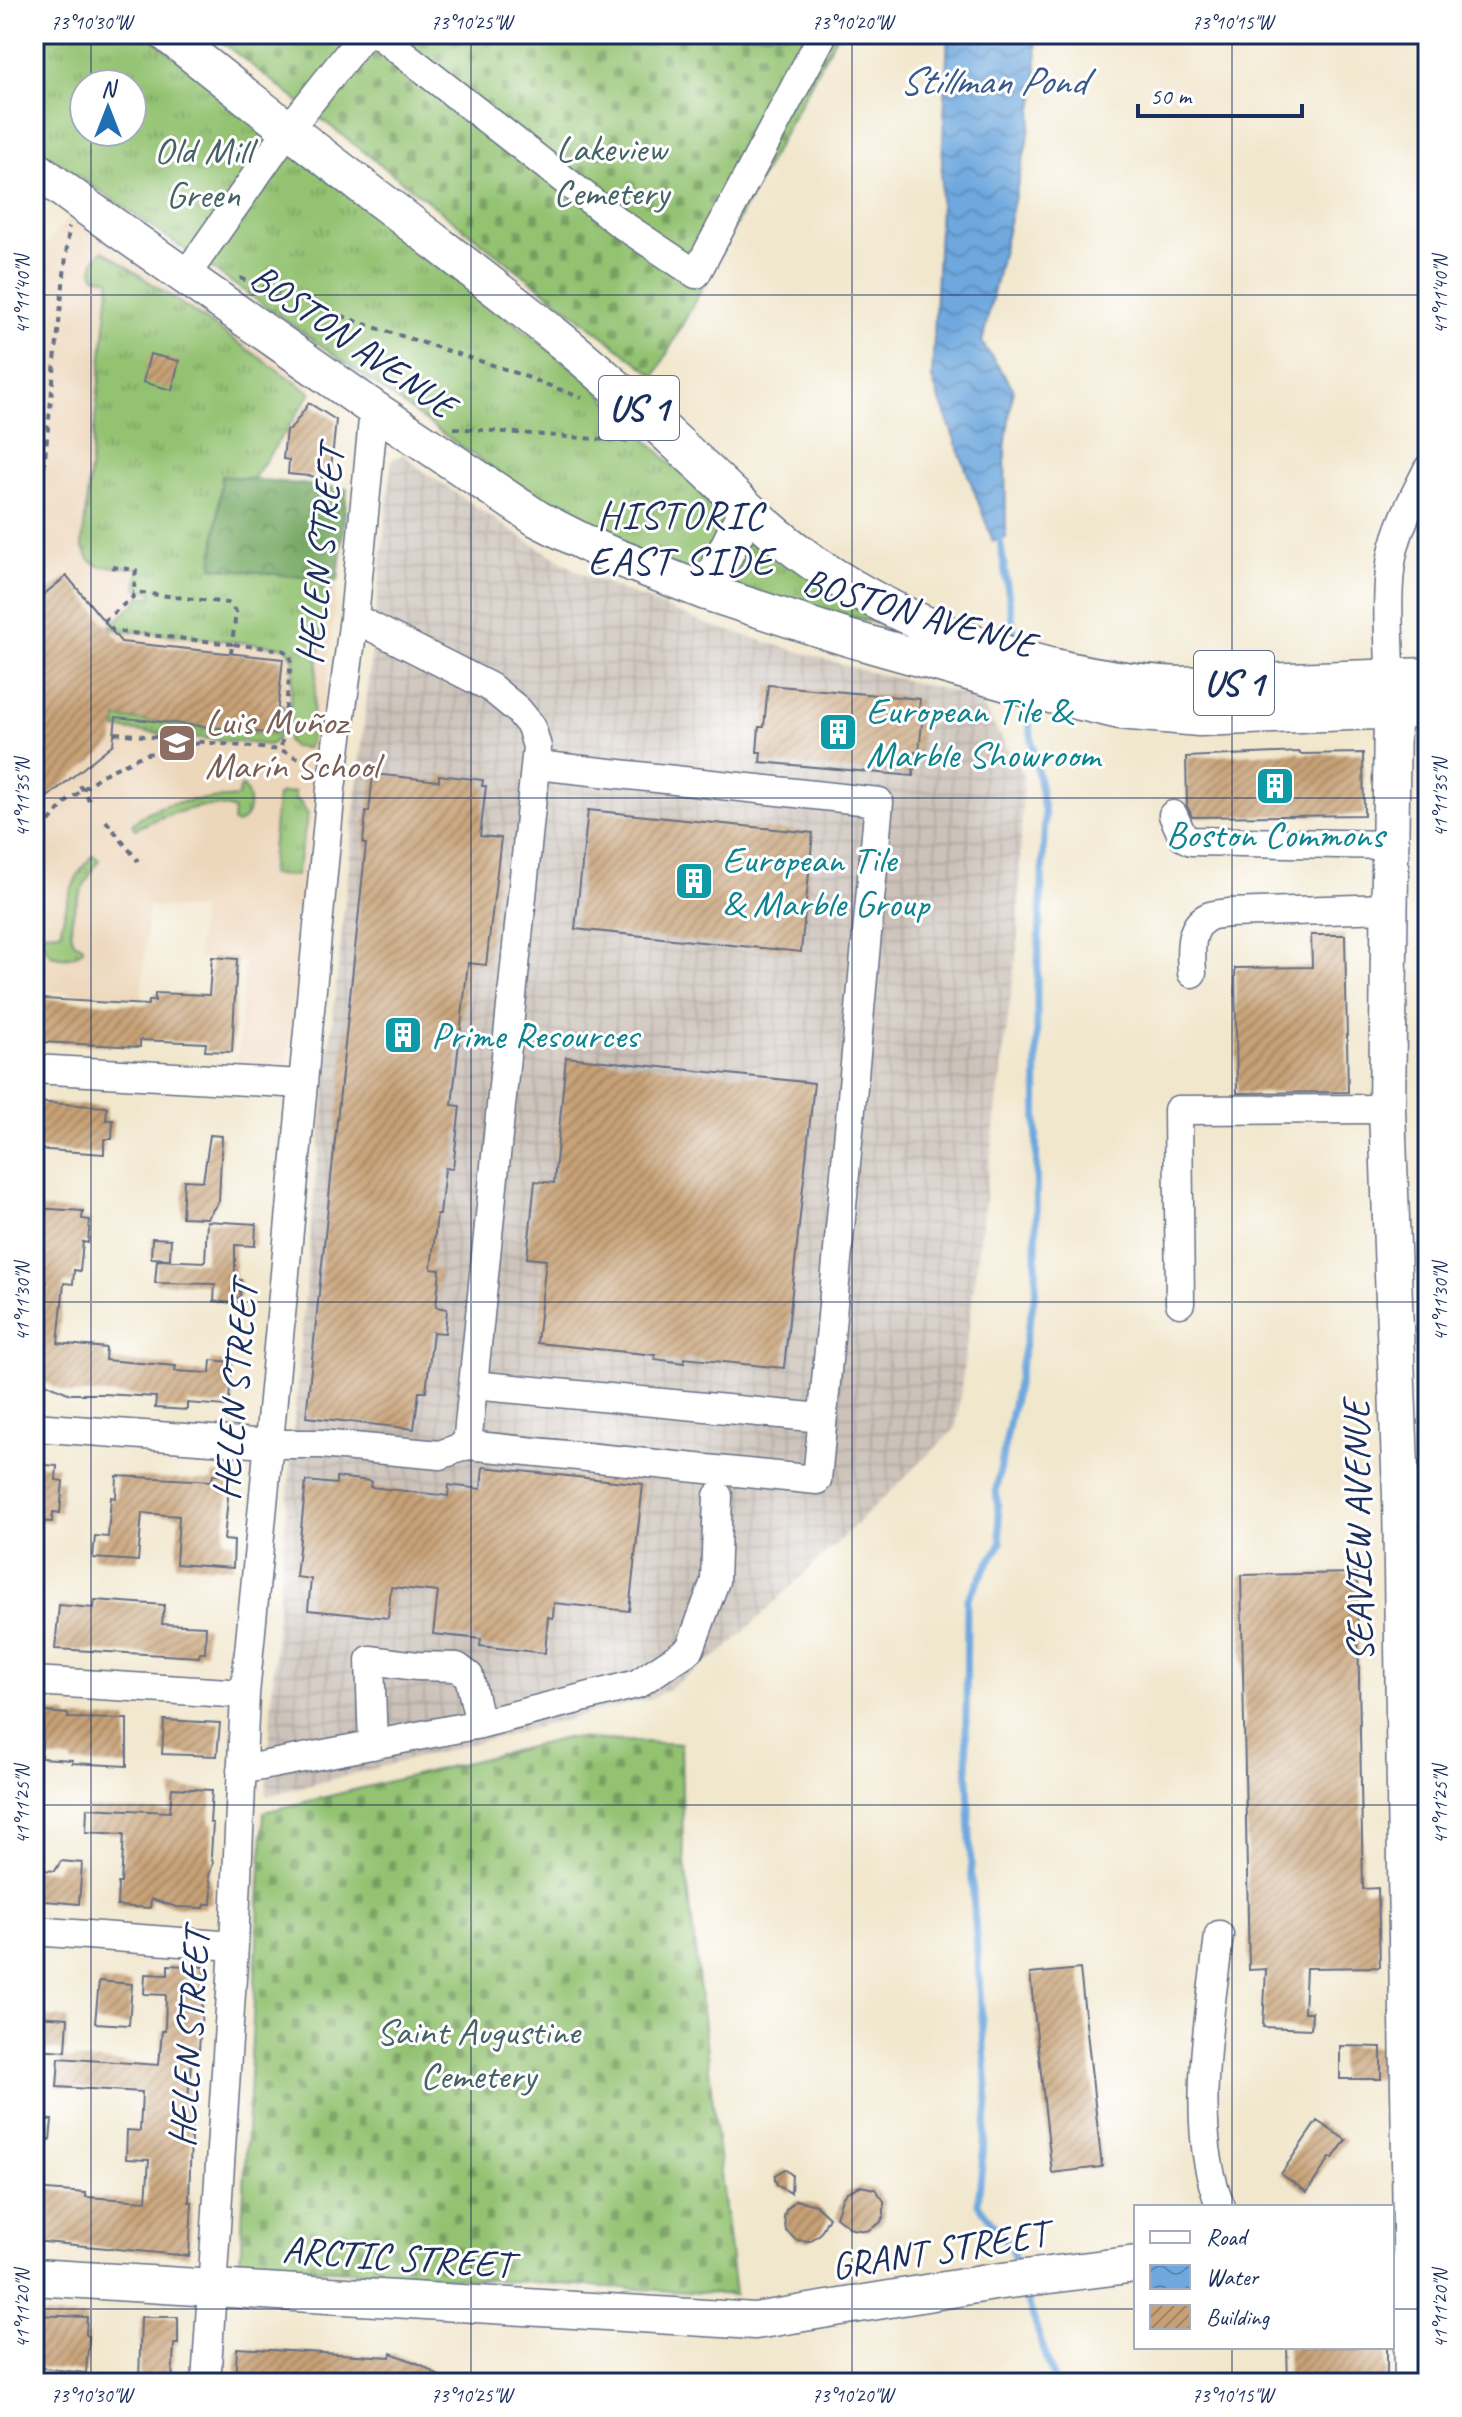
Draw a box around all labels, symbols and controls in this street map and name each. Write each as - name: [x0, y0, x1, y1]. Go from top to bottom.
- text: 73°10'30"W: [50, 10, 135, 35]
- text: 73°10'25"W: [430, 10, 515, 35]
- text: 73°10'20"W: [811, 10, 896, 35]
- text: 73°10'15"W: [1191, 10, 1276, 35]
- water label: Stillman Pond: [899, 56, 1097, 106]
- north arrow: [68, 68, 148, 148]
- scale bar: [1138, 68, 1302, 118]
- text: N: [101, 75, 118, 103]
- text: 50 m: [1150, 81, 1193, 111]
- park label: Lakeview Cemetery: [553, 125, 672, 216]
- park label: Old Mill Green: [154, 127, 258, 218]
- text: 41°11'40"N: [10, 253, 35, 334]
- street label: BOSTON AVENUE: [242, 253, 469, 432]
- text: 41°11'40"N: [1428, 253, 1453, 334]
- road number: US 1: [599, 376, 679, 440]
- street label: HELEN STREET: [285, 436, 356, 666]
- district label: HISTORIC EAST SIDE: [588, 490, 777, 586]
- street label: BOSTON AVENUE: [798, 557, 1045, 670]
- road number: US 1: [1194, 651, 1274, 715]
- place label: European Tile & Marble Showroom: [866, 687, 1104, 778]
- place label: Luis Muñoz Marín School: [205, 698, 385, 789]
- building icon: European Tile & Marble Showroom: [817, 711, 859, 753]
- school or university icon: Luis Muñoz Marín School: [156, 722, 198, 764]
- text: 41°11'35"N: [10, 756, 35, 837]
- text: 41°11'35"N: [1428, 756, 1453, 837]
- building icon: Boston Commons: [1254, 765, 1296, 807]
- place label: Boston Commons: [1166, 811, 1388, 858]
- place label: European Tile & Marble Group: [722, 836, 931, 927]
- building icon: European Tile & Marble Group: [673, 860, 715, 902]
- place label: Prime Resources: [431, 1012, 641, 1059]
- building icon: Prime Resources: [382, 1014, 424, 1056]
- text: 41°11'30"N: [10, 1260, 35, 1341]
- text: 41°11'30"N: [1428, 1260, 1453, 1341]
- street label: HELEN STREET: [202, 1273, 269, 1502]
- street label: SEAVIEW AVENUE: [1332, 1395, 1384, 1662]
- text: 41°11'25"N: [10, 1763, 35, 1844]
- text: 41°11'25"N: [1428, 1763, 1453, 1844]
- street label: HELEN STREET: [158, 1920, 221, 2149]
- park label: Saint Augustine Cemetery: [376, 2008, 582, 2099]
- legend: [1134, 2205, 1394, 2349]
- street label: GRANT STREET: [828, 2208, 1059, 2290]
- text: Road: [1206, 2222, 1250, 2252]
- street label: ARCTIC STREET: [281, 2226, 523, 2289]
- text: Water: [1206, 2262, 1261, 2292]
- text: 41°11'20"N: [10, 2267, 35, 2348]
- text: 41°11'20"N: [1428, 2267, 1453, 2348]
- text: Building: [1206, 2302, 1271, 2332]
- text: 73°10'30"W: [50, 2383, 135, 2408]
- text: 73°10'25"W: [430, 2383, 515, 2408]
- text: 73°10'20"W: [811, 2383, 896, 2408]
- text: 73°10'15"W: [1191, 2383, 1276, 2408]

